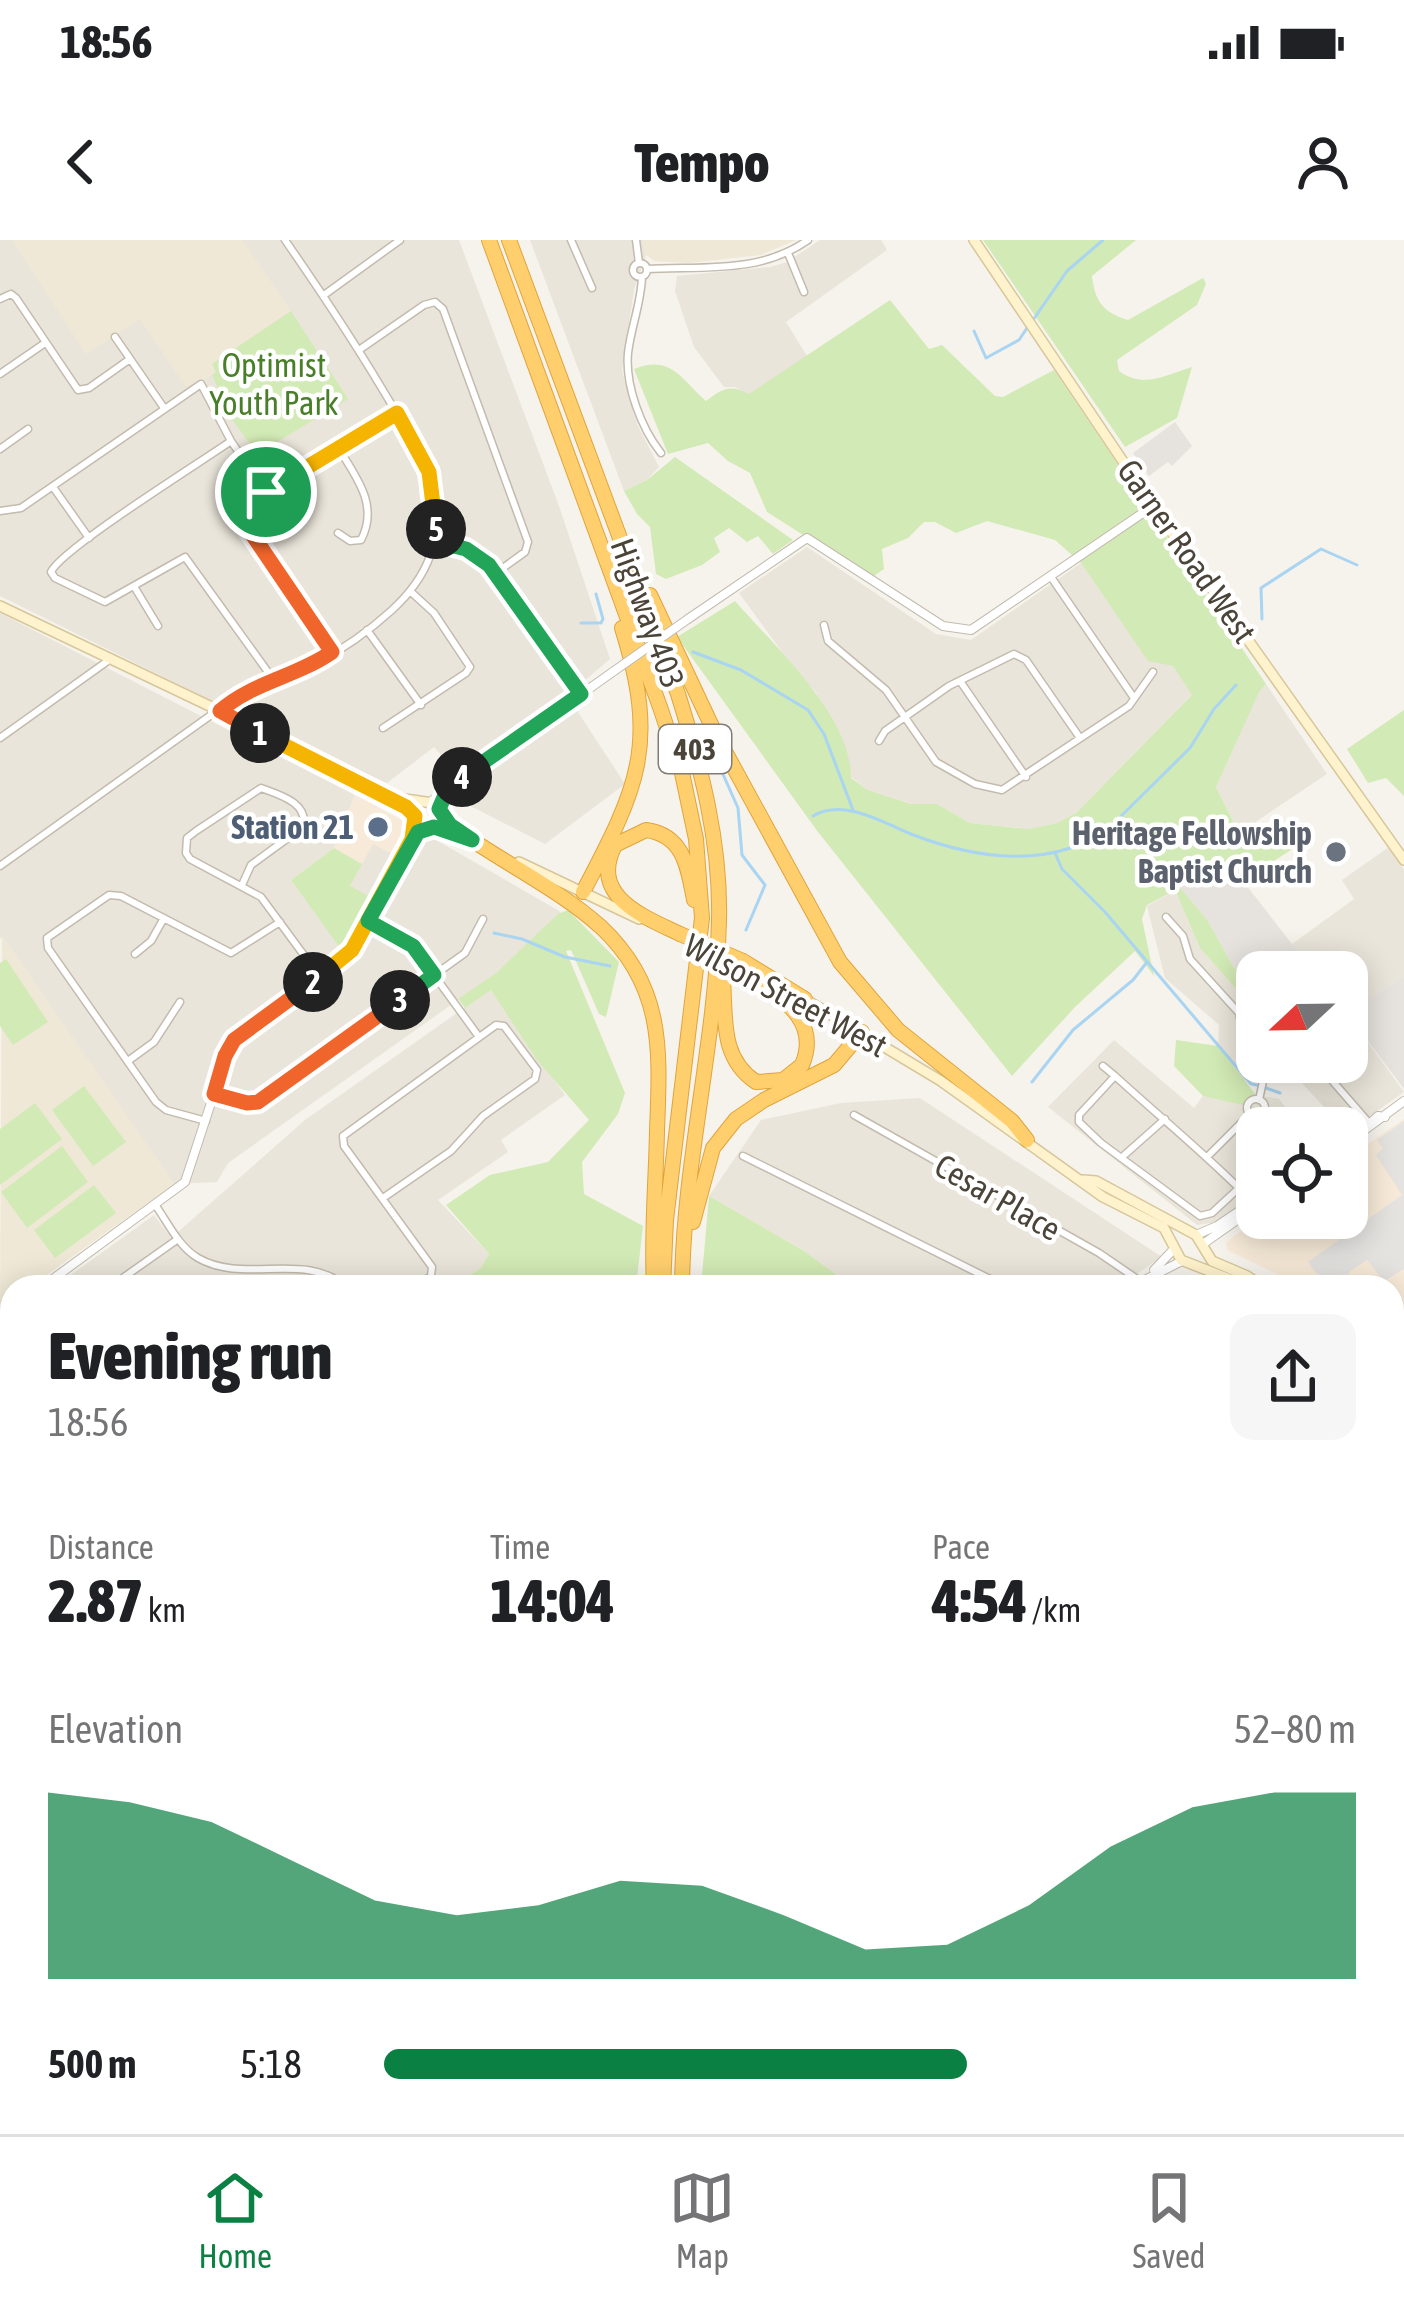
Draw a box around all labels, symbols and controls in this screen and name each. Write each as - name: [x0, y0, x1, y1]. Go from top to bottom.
- text: 18:56: [60, 16, 153, 68]
- icon: back: [48, 129, 114, 195]
- icon: person: [1290, 129, 1356, 195]
- text: Tempo: [635, 132, 769, 193]
- park label: Optimist Youth Park: [209, 346, 339, 422]
- pin: [215, 441, 317, 543]
- street label: Garner Road West: [1110, 452, 1264, 650]
- icon: arrive: [233, 459, 299, 525]
- pin: 5: [406, 499, 466, 559]
- text: 5: [428, 510, 444, 548]
- street label: Highway 403: [603, 533, 693, 693]
- pin: 1: [230, 703, 290, 763]
- text: 1: [252, 714, 268, 752]
- road number: 403: [659, 725, 731, 773]
- pin: 4: [432, 747, 492, 807]
- text: 4: [454, 758, 470, 796]
- place label: Station 21: [231, 808, 354, 846]
- marker: Station 21: [365, 814, 391, 840]
- place label: Heritage Fellowship Baptist Church: [1072, 814, 1312, 890]
- marker: Heritage Fellowship Baptist Church: [1323, 839, 1349, 865]
- street label: Wilson Street West: [678, 926, 894, 1064]
- north arrow: [1236, 951, 1368, 1083]
- map controls: [1236, 951, 1368, 1239]
- pin: 2: [283, 952, 343, 1012]
- text: 2: [305, 963, 321, 1001]
- pin: 3: [370, 970, 430, 1030]
- text: 3: [392, 981, 408, 1019]
- button: locate: [1236, 1107, 1368, 1239]
- street label: Cesar Place: [929, 1146, 1067, 1248]
- button: share: [1230, 1314, 1356, 1440]
- text: Evening run: [48, 1317, 333, 1393]
- text: 18:56: [48, 1400, 128, 1444]
- text: Distance: [48, 1528, 154, 1566]
- text: Time: [490, 1528, 550, 1566]
- text: Pace: [932, 1528, 990, 1566]
- text: 2.87: [48, 1566, 143, 1635]
- text: 14:04: [490, 1566, 615, 1635]
- text: 4:54: [932, 1566, 1027, 1635]
- text: km: [143, 1591, 186, 1629]
- text: /km: [1027, 1591, 1081, 1629]
- text: Elevation: [48, 1707, 183, 1751]
- text: 52–80 m: [1234, 1707, 1356, 1751]
- text: 500 m: [48, 2042, 136, 2086]
- text: 5:18: [240, 2042, 302, 2086]
- tab: Home: [199, 2165, 272, 2275]
- tab: Map: [669, 2165, 735, 2275]
- tab: Saved: [1132, 2165, 1205, 2275]

